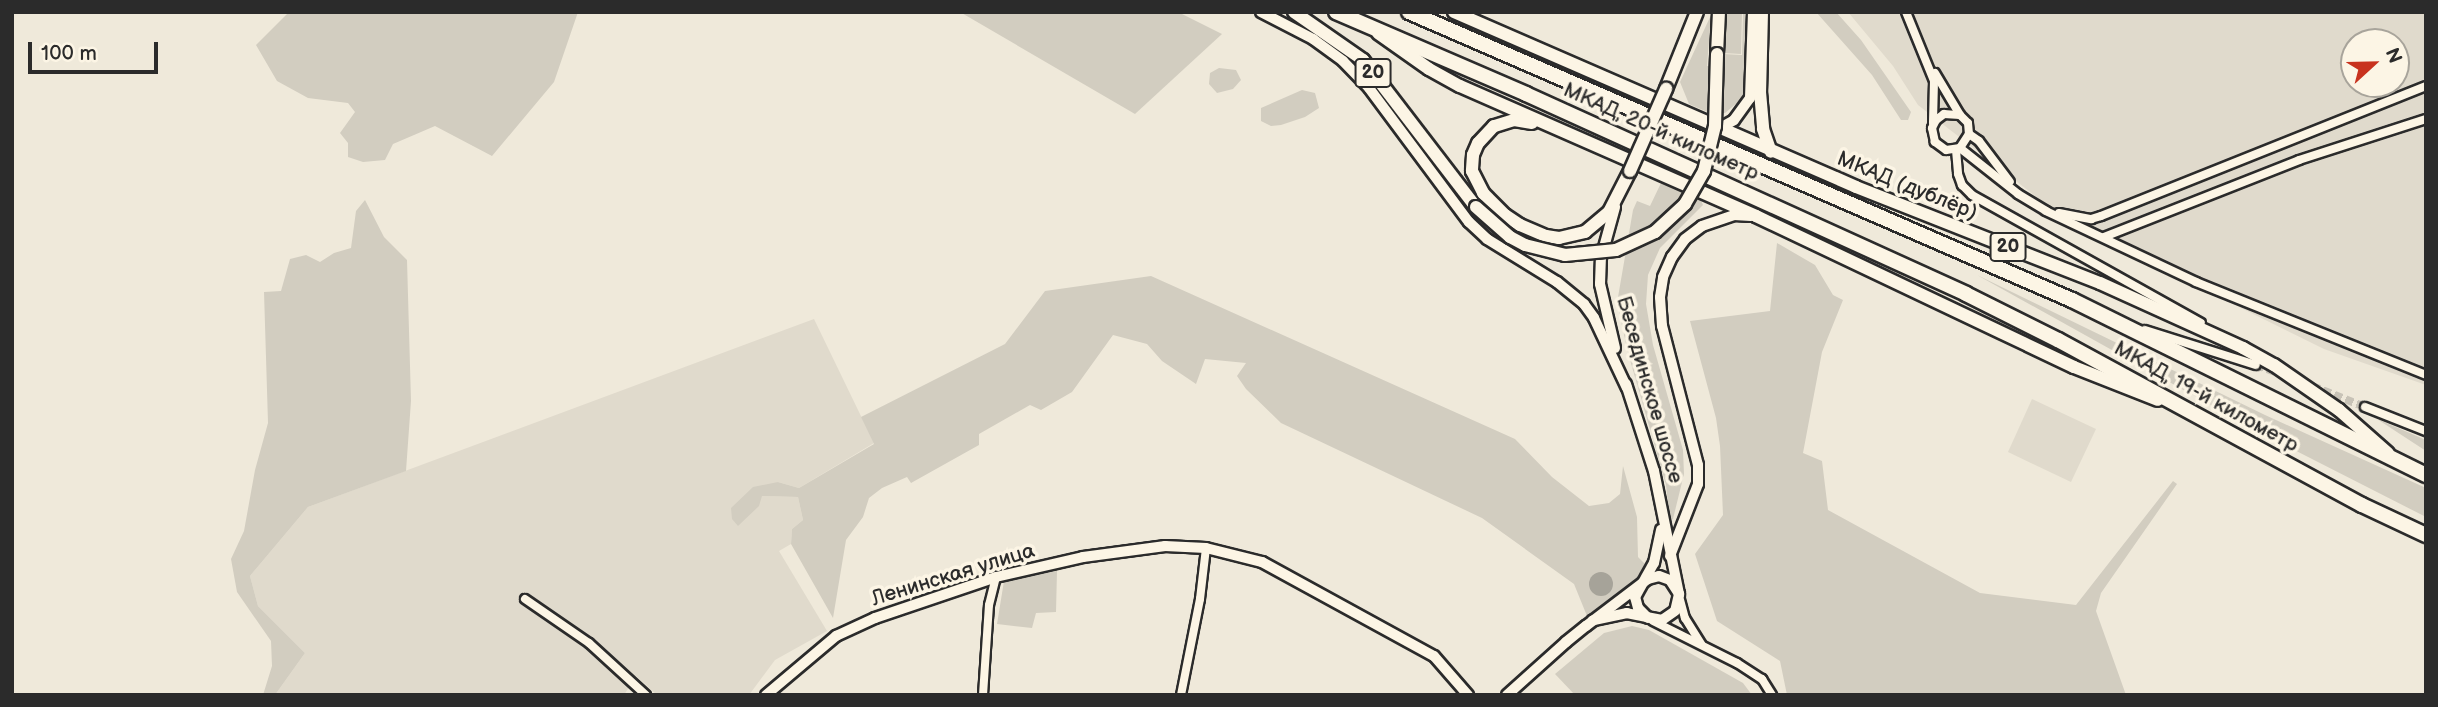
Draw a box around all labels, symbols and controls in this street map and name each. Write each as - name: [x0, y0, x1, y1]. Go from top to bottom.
- scale bar: [32, 28, 161, 72]
- north arrow: [2340, 28, 2410, 98]
- text: 100 m: [41, 41, 97, 66]
- text: N: [2380, 45, 2406, 67]
- road number: 20: [1354, 58, 1392, 88]
- street label: МКАД, 20-й километр: [1559, 78, 1763, 186]
- street label: МКАД (дублёр): [1833, 146, 1981, 226]
- road number: 20: [1989, 232, 2027, 262]
- street label: Бесединское шоссе: [1610, 293, 1688, 487]
- street label: МКАД, 19-й километр: [2109, 336, 2303, 458]
- street label: Ленинская улица: [868, 538, 1038, 612]

